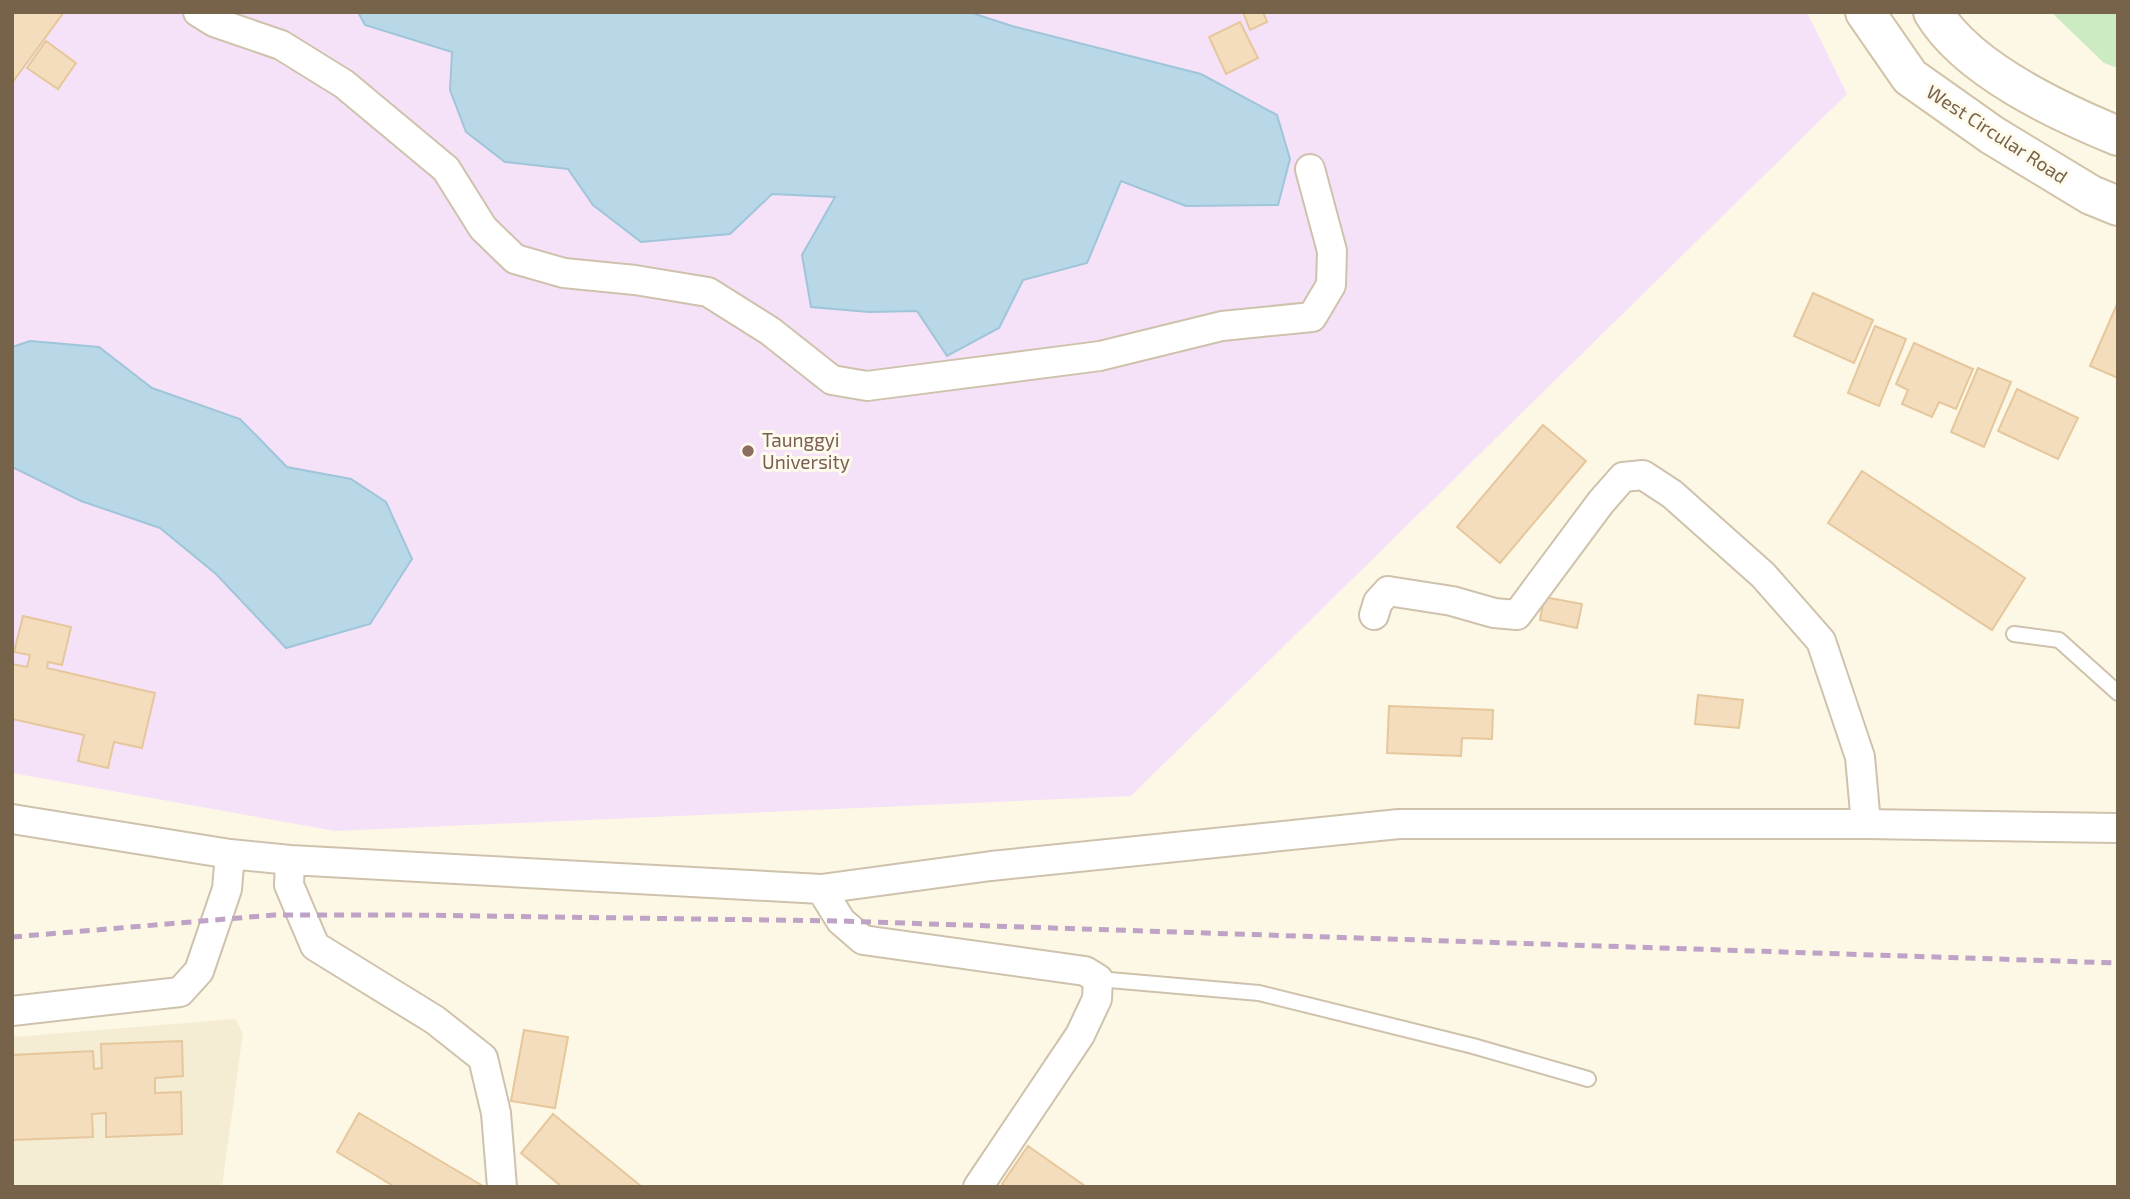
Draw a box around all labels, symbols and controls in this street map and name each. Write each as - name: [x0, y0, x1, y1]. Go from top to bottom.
- street label: West Circular Road: [1923, 79, 2072, 188]
- place label: Taunggyi University: [762, 428, 850, 473]
- marker: Taunggyi University: [740, 443, 756, 459]

